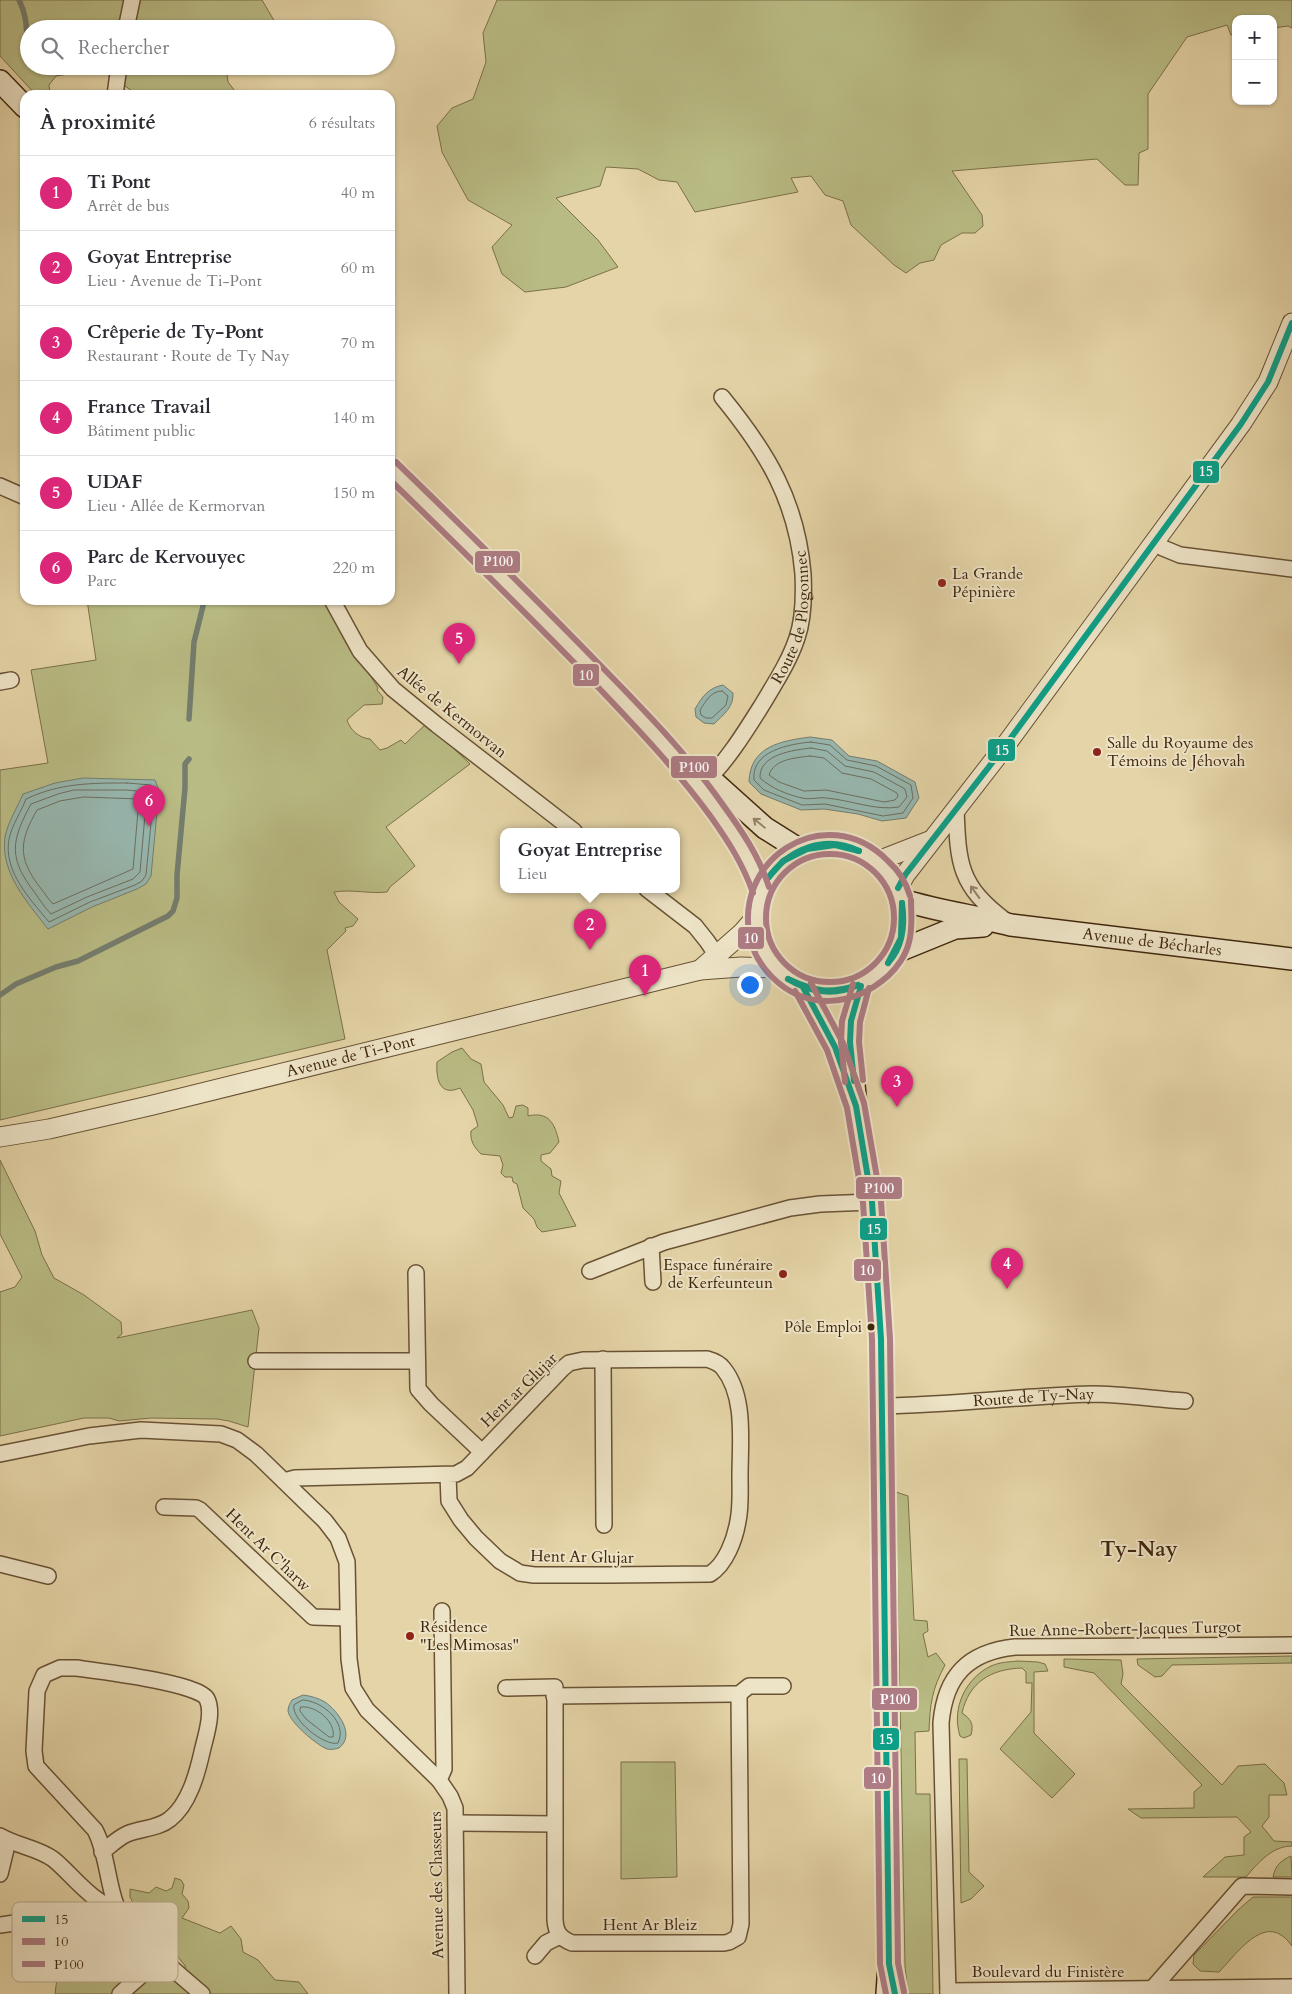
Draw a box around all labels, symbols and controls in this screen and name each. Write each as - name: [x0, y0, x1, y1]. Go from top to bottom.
- map controls: [1232, 15, 1277, 105]
- button: +: [1232, 15, 1277, 60]
- search box: [20, 20, 395, 75]
- icon: search: [38, 34, 66, 62]
- text: Rechercher: [78, 35, 169, 61]
- button: −: [1232, 60, 1277, 105]
- text: À proximité: [40, 108, 156, 137]
- text: 6 résultats: [309, 112, 375, 134]
- text: Ti Pont: [87, 169, 150, 195]
- text: 1: [52, 182, 60, 204]
- text: 40 m: [341, 182, 375, 204]
- text: Arrêt de bus: [87, 195, 169, 217]
- text: Goyat Entreprise: [87, 244, 232, 270]
- text: 2: [52, 257, 60, 279]
- text: 60 m: [341, 257, 375, 279]
- text: Lieu · Avenue de Ti-Pont: [87, 270, 262, 292]
- text: Crêperie de Ty-Pont: [87, 319, 263, 345]
- text: 3: [52, 332, 60, 354]
- text: 70 m: [341, 332, 375, 354]
- text: Restaurant · Route de Ty Nay: [87, 345, 290, 367]
- text: France Travail: [87, 394, 211, 420]
- text: 4: [52, 407, 60, 429]
- text: 140 m: [333, 407, 375, 429]
- text: Bâtiment public: [87, 420, 195, 442]
- line badge: 15: [1192, 460, 1220, 484]
- text: 15: [1199, 462, 1213, 481]
- text: UDAF: [87, 469, 142, 495]
- text: 5: [52, 482, 60, 504]
- text: 150 m: [333, 482, 375, 504]
- text: Lieu · Allée de Kermorvan: [87, 495, 265, 517]
- text: Parc de Kervouyec: [87, 544, 246, 570]
- street label: Route de Plogonnec: [766, 549, 815, 688]
- line badge: P100: [474, 550, 521, 574]
- text: P100: [483, 552, 513, 571]
- text: 6: [52, 557, 60, 579]
- text: 220 m: [333, 557, 375, 579]
- place label: La Grande Pépinière: [952, 563, 1023, 603]
- text: Parc: [87, 570, 117, 592]
- marker: La Grande Pépinière: [936, 577, 948, 589]
- pin: 5: [443, 623, 475, 664]
- street label: Allée de Kermorvan: [392, 661, 512, 763]
- line badge: 10: [572, 663, 600, 687]
- text: 10: [579, 666, 593, 685]
- place label: Salle du Royaume des Témoins de Jéhovah: [1107, 732, 1253, 772]
- line badge: 15: [987, 738, 1016, 762]
- text: 15: [995, 741, 1009, 760]
- marker: Salle du Royaume des Témoins de Jéhovah: [1091, 746, 1103, 758]
- line badge: P100: [670, 755, 718, 779]
- text: P100: [679, 758, 709, 777]
- pin: 6: [133, 785, 165, 826]
- one-way arrow: [753, 818, 766, 829]
- popup: [500, 828, 680, 893]
- text: Goyat Entreprise: [517, 837, 663, 863]
- text: Lieu: [517, 863, 548, 885]
- one-way arrow: [970, 885, 980, 899]
- pin: 2: [574, 909, 606, 950]
- street label: Avenue de Bécharles: [1081, 923, 1223, 961]
- line badge: 10: [737, 926, 765, 950]
- text: 10: [744, 929, 758, 948]
- pin: 1: [629, 955, 661, 996]
- your location: [737, 972, 763, 998]
- street label: Avenue de Ti-Pont: [284, 1030, 417, 1083]
- pin: 3: [881, 1066, 913, 1107]
- line badge: P100: [855, 1176, 903, 1200]
- text: P100: [864, 1179, 894, 1198]
- line badge: 15: [859, 1217, 888, 1241]
- text: 15: [867, 1220, 881, 1239]
- pin: 4: [991, 1248, 1023, 1289]
- place label: Espace funéraire de Kerfeunteun: [663, 1254, 773, 1294]
- line badge: 10: [853, 1258, 882, 1282]
- text: 10: [860, 1261, 874, 1280]
- marker: Espace funéraire de Kerfeunteun: [777, 1268, 789, 1280]
- place label: Pôle Emploi: [784, 1317, 862, 1337]
- marker: Pôle Emploi: [866, 1322, 876, 1332]
- street label: Hent ar Glujar: [476, 1348, 562, 1432]
- street label: Route de Ty-Nay: [972, 1383, 1095, 1412]
- street label: Hent Ar C'harw: [220, 1504, 316, 1597]
- district label: Ty-Nay: [1100, 1535, 1178, 1564]
- street label: Hent Ar Glujar: [530, 1545, 634, 1569]
- place label: Résidence "Les Mimosas": [420, 1616, 519, 1656]
- street label: Rue Anne-Robert-Jacques Turgot: [1009, 1616, 1241, 1642]
- marker: Résidence "Les Mimosas": [404, 1630, 416, 1642]
- line badge: P100: [871, 1687, 918, 1711]
- text: P100: [880, 1690, 910, 1709]
- line badge: 15: [872, 1727, 900, 1751]
- text: 15: [879, 1730, 893, 1749]
- line badge: 10: [863, 1766, 892, 1790]
- text: 10: [871, 1769, 885, 1788]
- street label: Avenue des Chasseurs: [425, 1811, 449, 1959]
- legend: [12, 1902, 178, 1982]
- text: 15: [54, 1910, 68, 1929]
- street label: Hent Ar Bleiz: [603, 1914, 697, 1936]
- text: 10: [54, 1932, 68, 1951]
- text: P100: [54, 1955, 84, 1974]
- street label: Boulevard du Finistère: [972, 1961, 1124, 1983]

